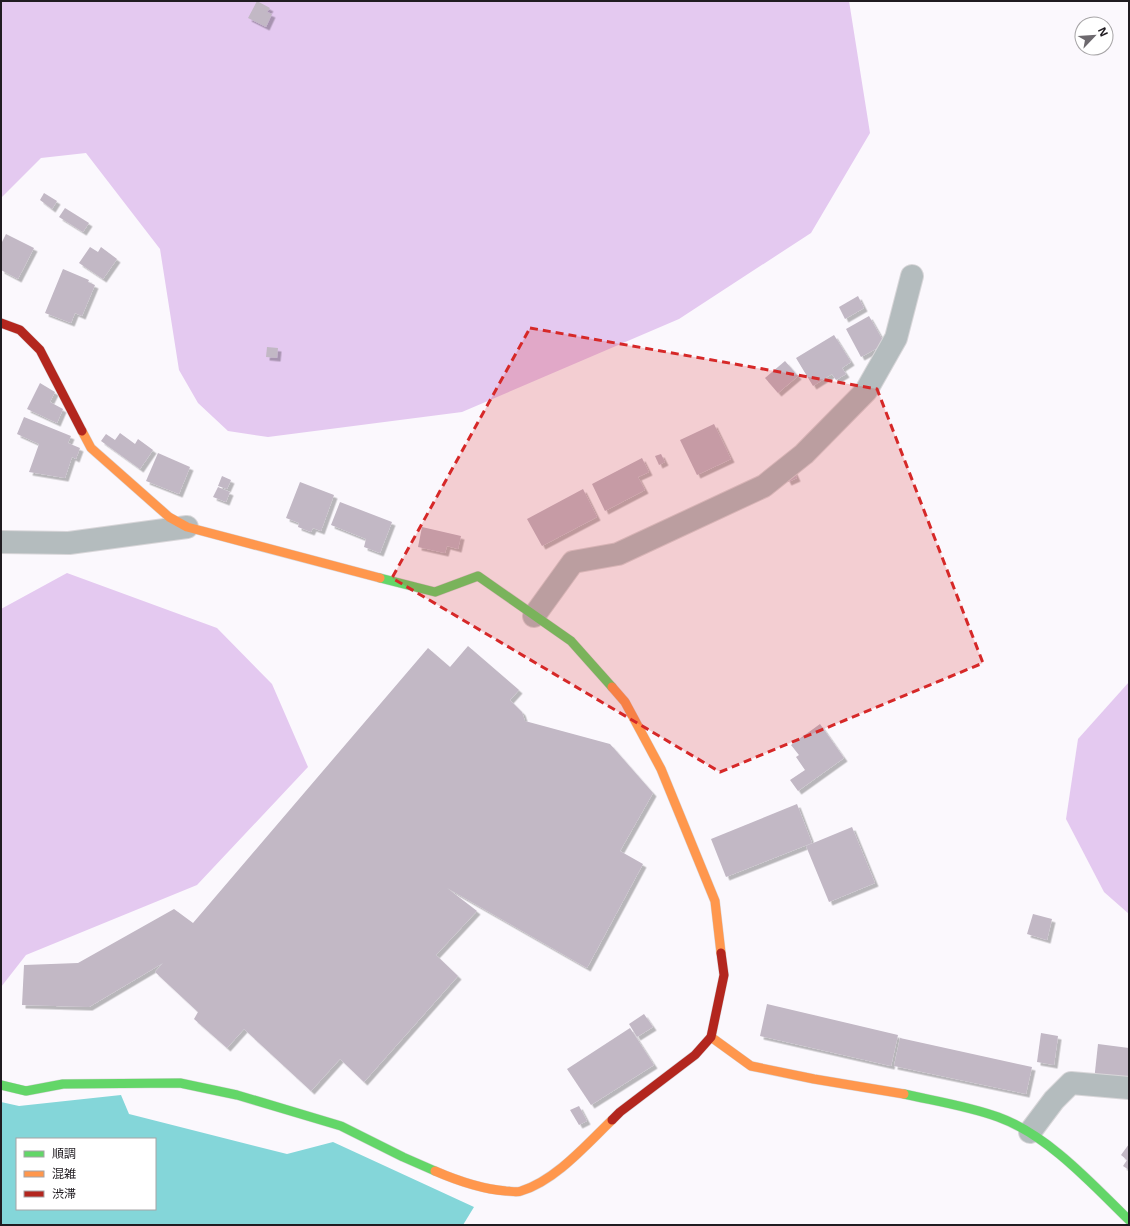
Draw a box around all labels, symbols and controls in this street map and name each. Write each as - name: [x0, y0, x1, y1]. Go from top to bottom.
- north arrow: [1074, 16, 1114, 56]
- text: N: [1095, 24, 1112, 39]
- legend: [16, 1138, 156, 1210]
- text: 順調: [52, 1145, 76, 1162]
- text: 混雑: [52, 1165, 76, 1182]
- text: 渋滞: [52, 1185, 76, 1202]

